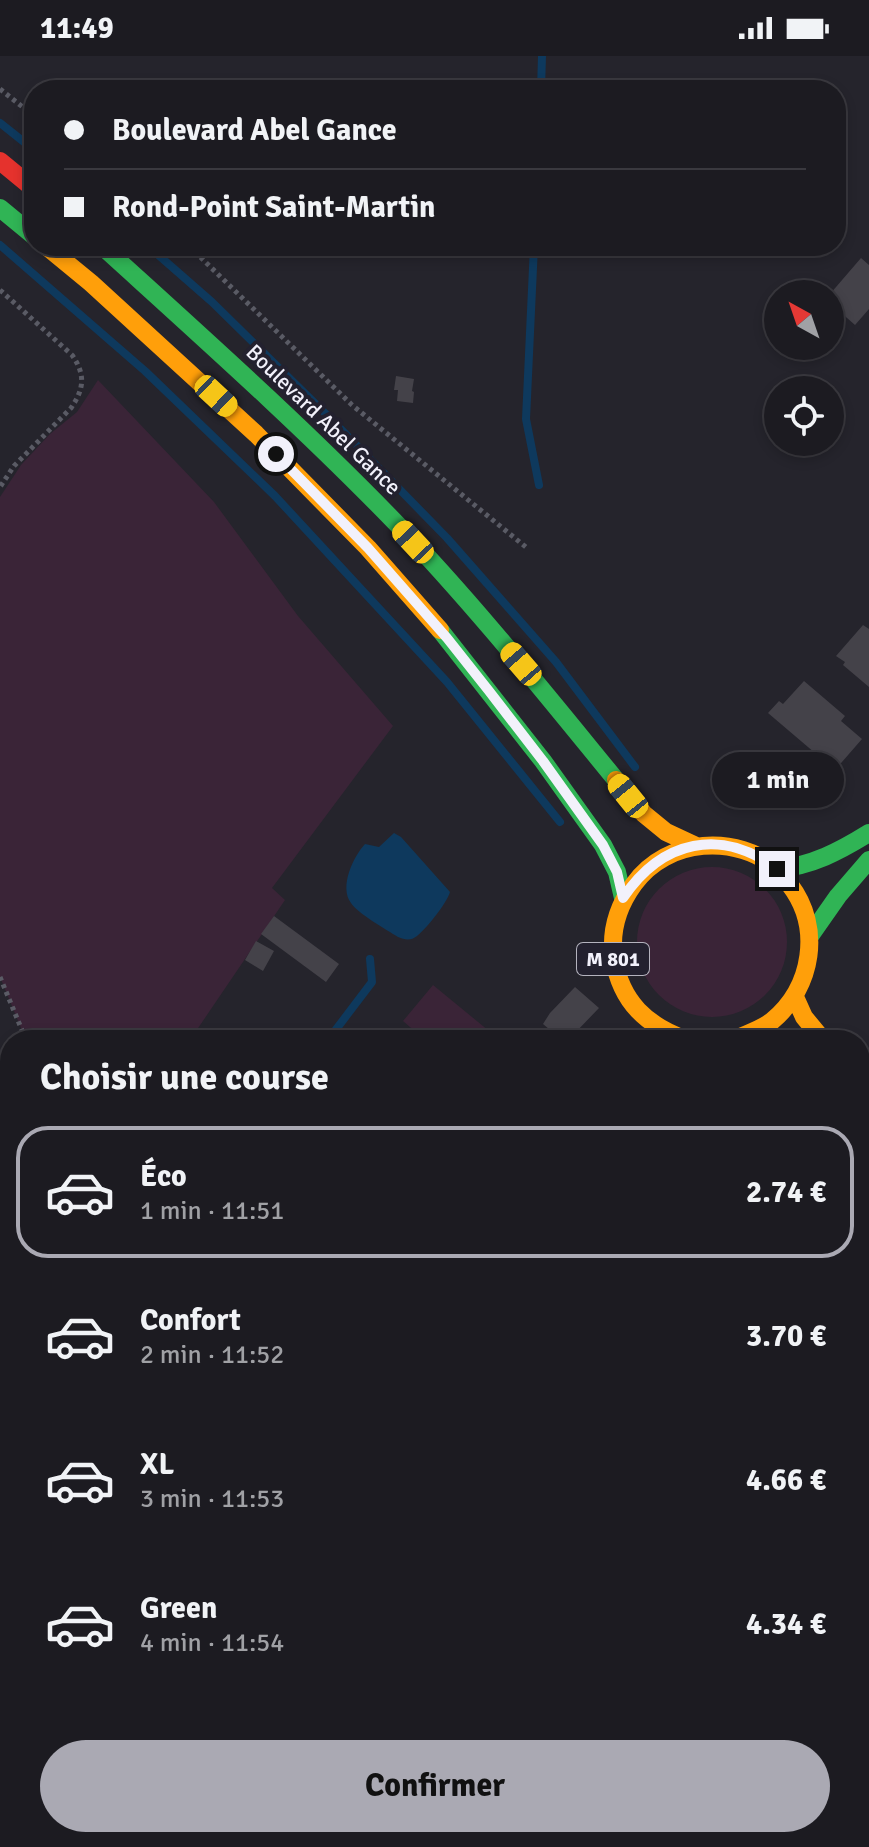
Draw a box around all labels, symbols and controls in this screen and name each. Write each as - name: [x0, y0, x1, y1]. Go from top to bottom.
- text: 11:49: [40, 10, 114, 47]
- text: Boulevard Abel Gance: [112, 112, 397, 149]
- text: Rond-Point Saint-Martin: [112, 189, 435, 226]
- north arrow: [764, 280, 844, 360]
- map controls: [764, 280, 844, 456]
- street label: Boulevard Abel Gance: [240, 338, 407, 500]
- car: [190, 371, 242, 421]
- button: locate: [764, 376, 844, 456]
- route start: [258, 436, 294, 472]
- car: [388, 516, 438, 568]
- car: [496, 638, 546, 690]
- callout: 1 min: [711, 753, 843, 809]
- text: 1 min: [747, 764, 809, 796]
- car: [604, 770, 652, 822]
- route end: [759, 851, 795, 887]
- road number: M 801: [577, 943, 649, 975]
- text: Choisir une course: [40, 1055, 329, 1100]
- icon: car: [44, 1156, 116, 1228]
- text: Éco: [140, 1158, 187, 1195]
- text: 2.74 €: [746, 1174, 826, 1211]
- text: 1 min · 11:51: [140, 1195, 284, 1227]
- icon: car: [44, 1300, 116, 1372]
- text: Confort: [140, 1302, 241, 1339]
- text: 3.70 €: [746, 1318, 826, 1355]
- text: 2 min · 11:52: [140, 1339, 284, 1371]
- icon: car: [44, 1444, 116, 1516]
- text: XL: [140, 1446, 174, 1483]
- text: 4.66 €: [746, 1462, 826, 1499]
- text: 3 min · 11:53: [140, 1483, 284, 1515]
- icon: car: [44, 1588, 116, 1660]
- text: Green: [140, 1590, 217, 1627]
- text: 4.34 €: [746, 1606, 826, 1643]
- text: 4 min · 11:54: [140, 1627, 284, 1659]
- button: Confirmer: [40, 1740, 830, 1832]

